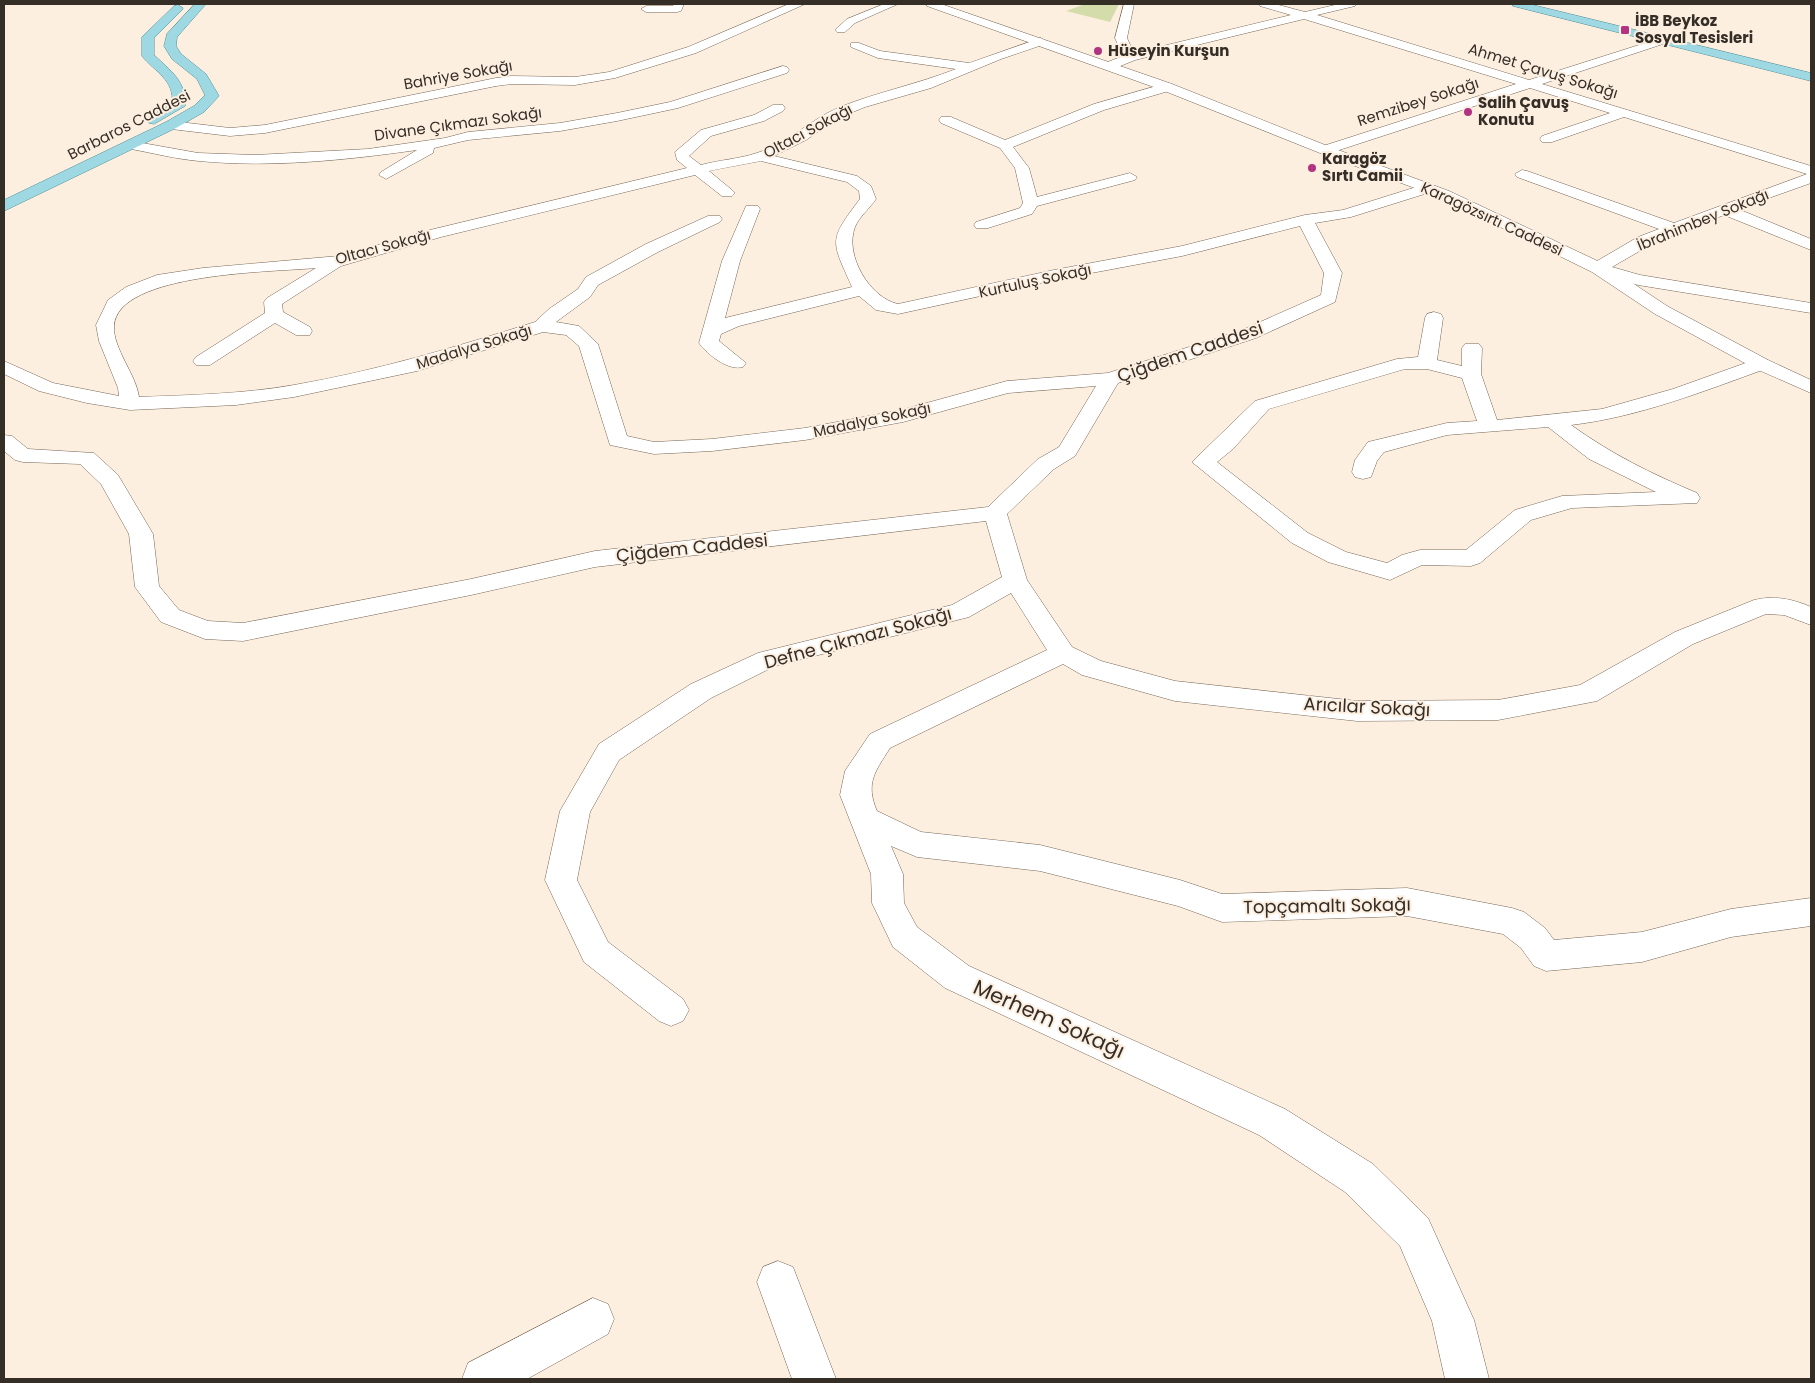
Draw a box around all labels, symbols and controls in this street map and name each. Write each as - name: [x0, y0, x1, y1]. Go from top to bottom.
- place label: İBB Beykoz Sosyal Tesisleri: [1635, 10, 1753, 48]
- marker: İBB Beykoz Sosyal Tesisleri: [1619, 24, 1631, 36]
- street label: Ahmet Çavuş Sokağı: [1466, 38, 1621, 103]
- place label: Hüseyin Kurşun: [1108, 40, 1229, 61]
- marker: Hüseyin Kurşun: [1092, 45, 1104, 57]
- street label: Bahriye Sokağı: [402, 55, 514, 94]
- street label: Remzibey Sokağı: [1354, 72, 1481, 131]
- street label: Barbaros Caddesi: [64, 85, 194, 165]
- place label: Salih Çavuş Konutu: [1478, 92, 1569, 130]
- street label: Oltacı Sokağı: [760, 98, 856, 163]
- street label: Divane Çıkmazı Sokağı: [373, 101, 543, 146]
- marker: Salih Çavuş Konutu: [1462, 106, 1474, 118]
- place label: Karagöz Sırtı Camii: [1322, 148, 1403, 186]
- marker: Karagöz Sırtı Camii: [1306, 162, 1318, 174]
- street label: Karagözsırtı Caddesi: [1418, 176, 1567, 261]
- street label: İbrahimbey Sokağı: [1634, 184, 1772, 256]
- street label: Oltacı Sokağı: [333, 224, 433, 269]
- street label: Kurtuluş Sokağı: [977, 258, 1093, 303]
- street label: Çiğdem Caddesi: [1114, 315, 1266, 388]
- street label: Madalya Sokağı: [414, 319, 534, 374]
- street label: Madalya Sokağı: [811, 397, 933, 442]
- street label: Çiğdem Caddesi: [615, 527, 769, 568]
- street label: Defne Çıkmazı Sokağı: [761, 600, 954, 675]
- street label: Arıcılar Sokağı: [1303, 691, 1431, 722]
- street label: Topçamaltı Sokağı: [1243, 892, 1411, 919]
- street label: Merhem Sokağı: [969, 972, 1129, 1065]

